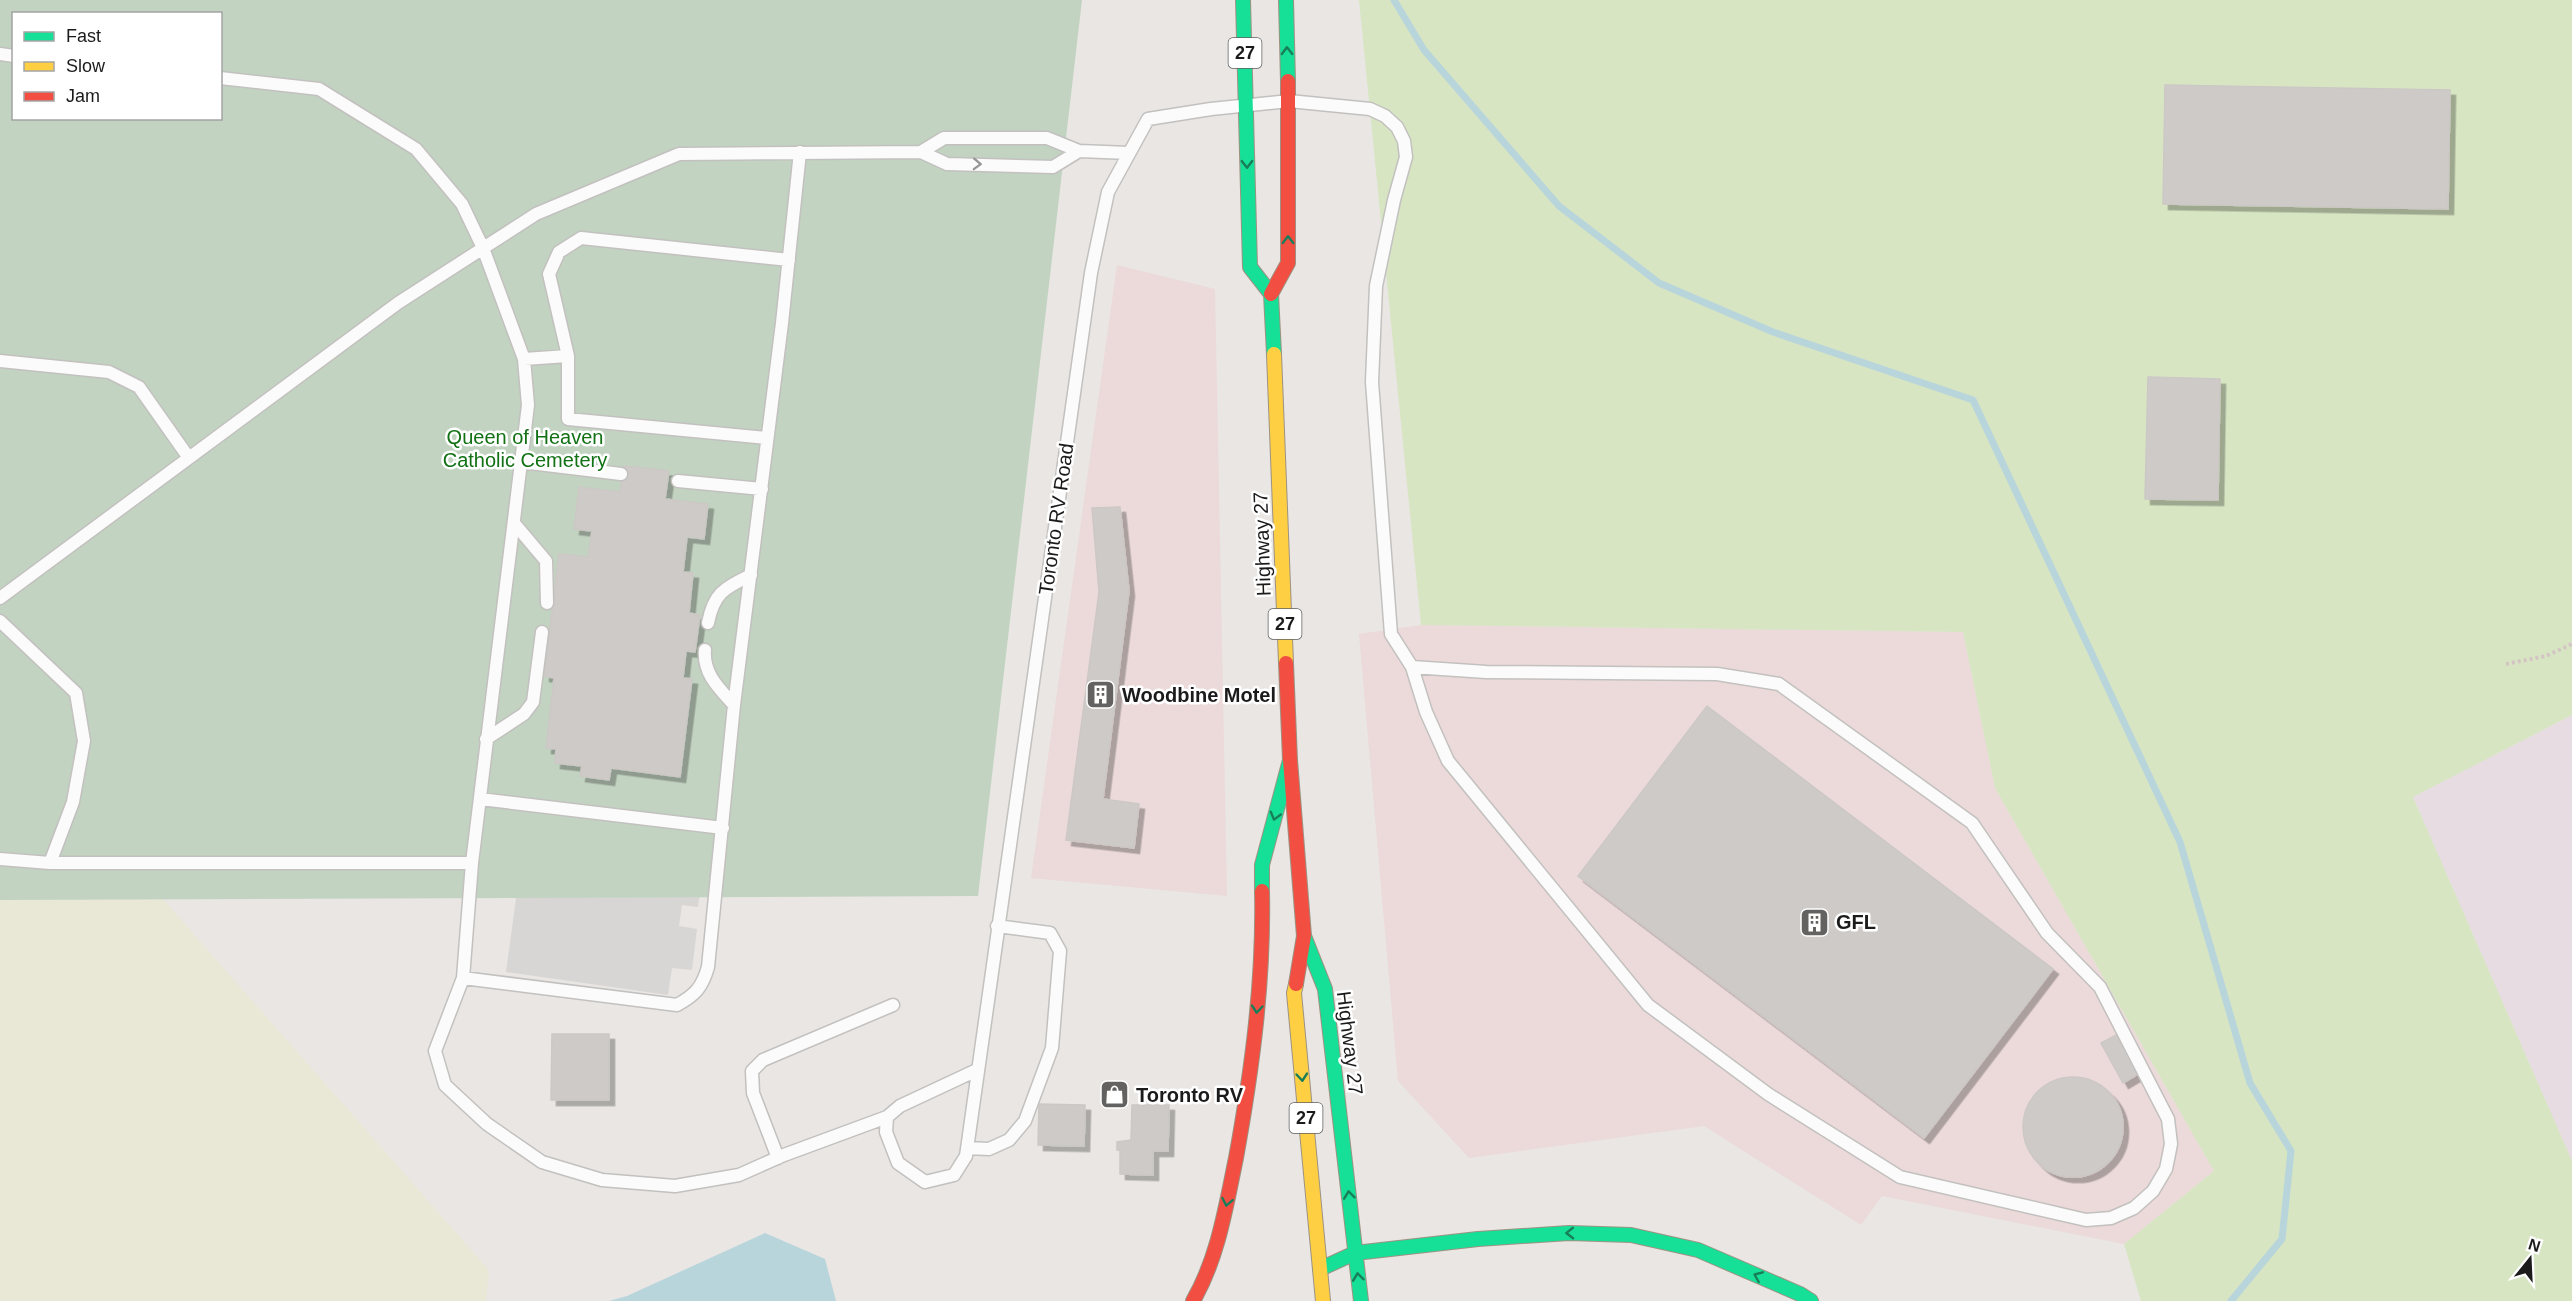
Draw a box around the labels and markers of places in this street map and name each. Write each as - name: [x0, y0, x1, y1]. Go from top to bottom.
- building icon: Woodbine Motel: [1085, 679, 1117, 711]
- place label: Woodbine Motel: [1122, 684, 1276, 706]
- building icon: GFL: [1799, 906, 1831, 938]
- place label: GFL: [1836, 911, 1876, 933]
- shop icon: Toronto RV: [1099, 1079, 1131, 1111]
- place label: Toronto RV: [1136, 1084, 1244, 1106]

